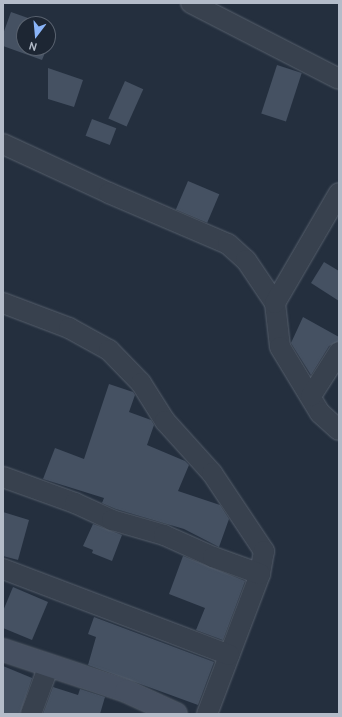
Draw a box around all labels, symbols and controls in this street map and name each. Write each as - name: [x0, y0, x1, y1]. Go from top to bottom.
- north arrow: [16, 16, 56, 56]
- text: N: [27, 39, 39, 54]

